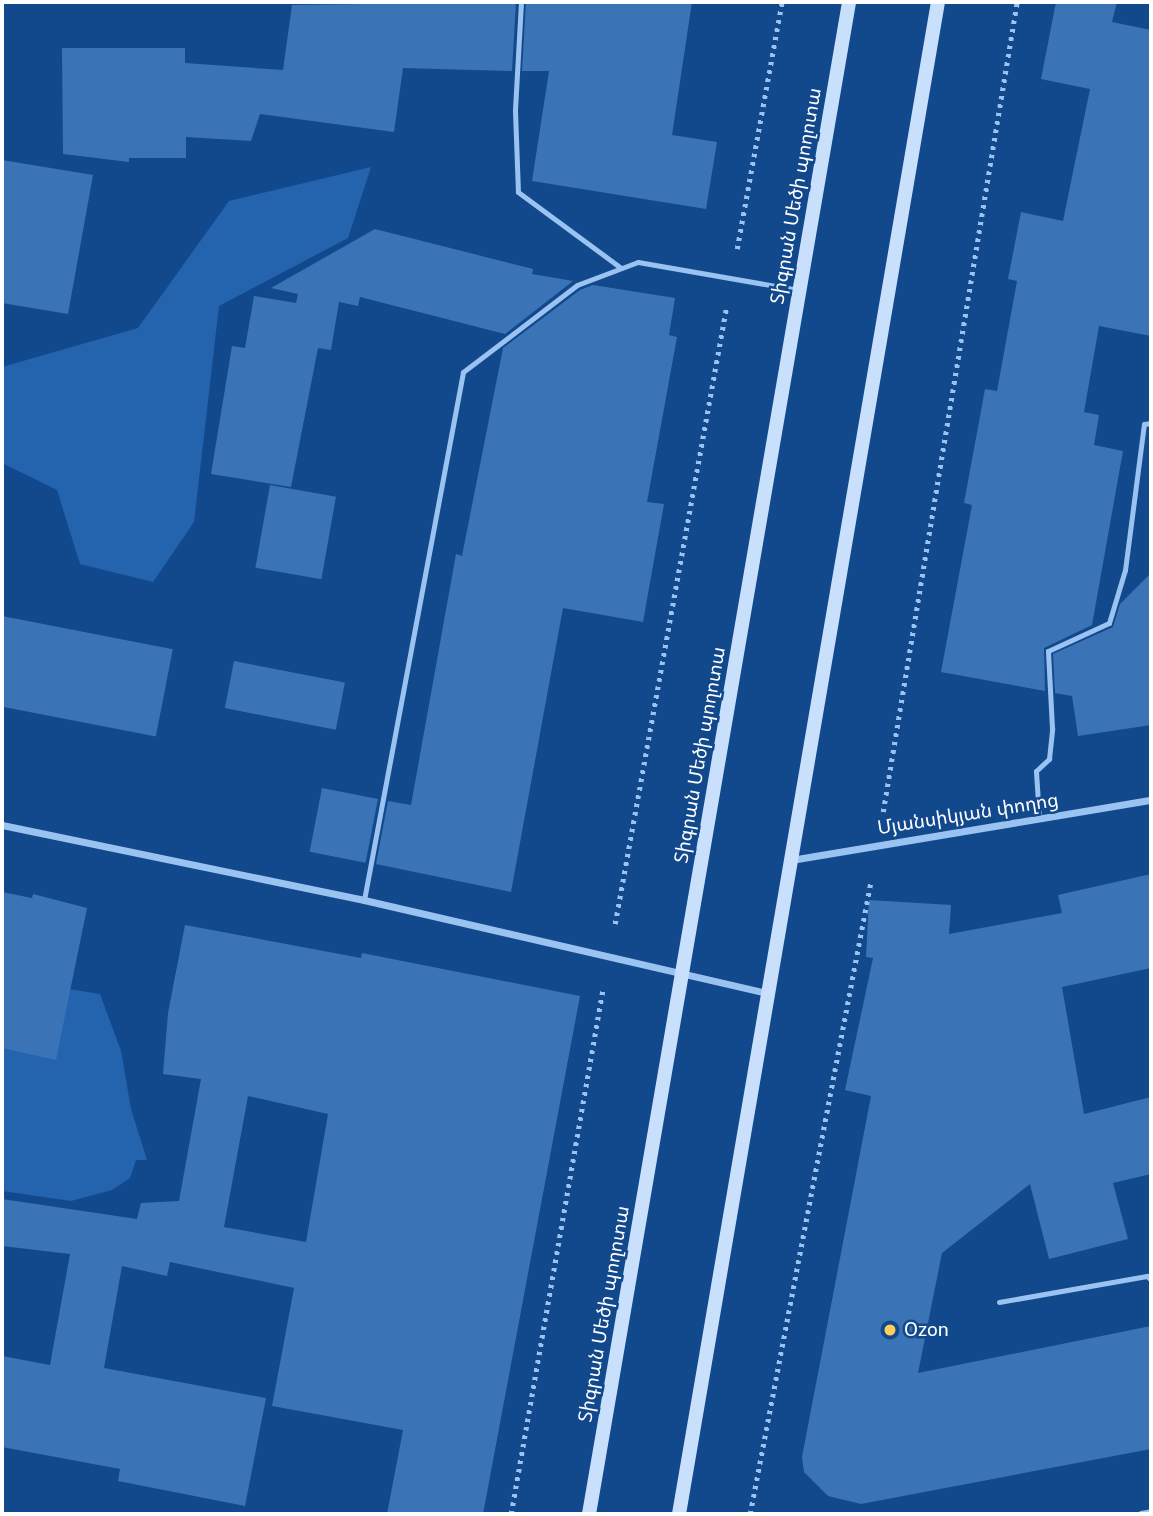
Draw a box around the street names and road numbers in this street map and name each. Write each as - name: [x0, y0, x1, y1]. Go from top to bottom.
- street label: Տիգրան Մեծի պողոտա: [766, 86, 826, 306]
- street label: Տիգրան Մեծի պողոտա: [670, 645, 730, 865]
- street label: Մյանսիկյան փողոց: [876, 788, 1060, 840]
- street label: Տիգրան Մեծի պողոտա: [574, 1204, 634, 1424]

